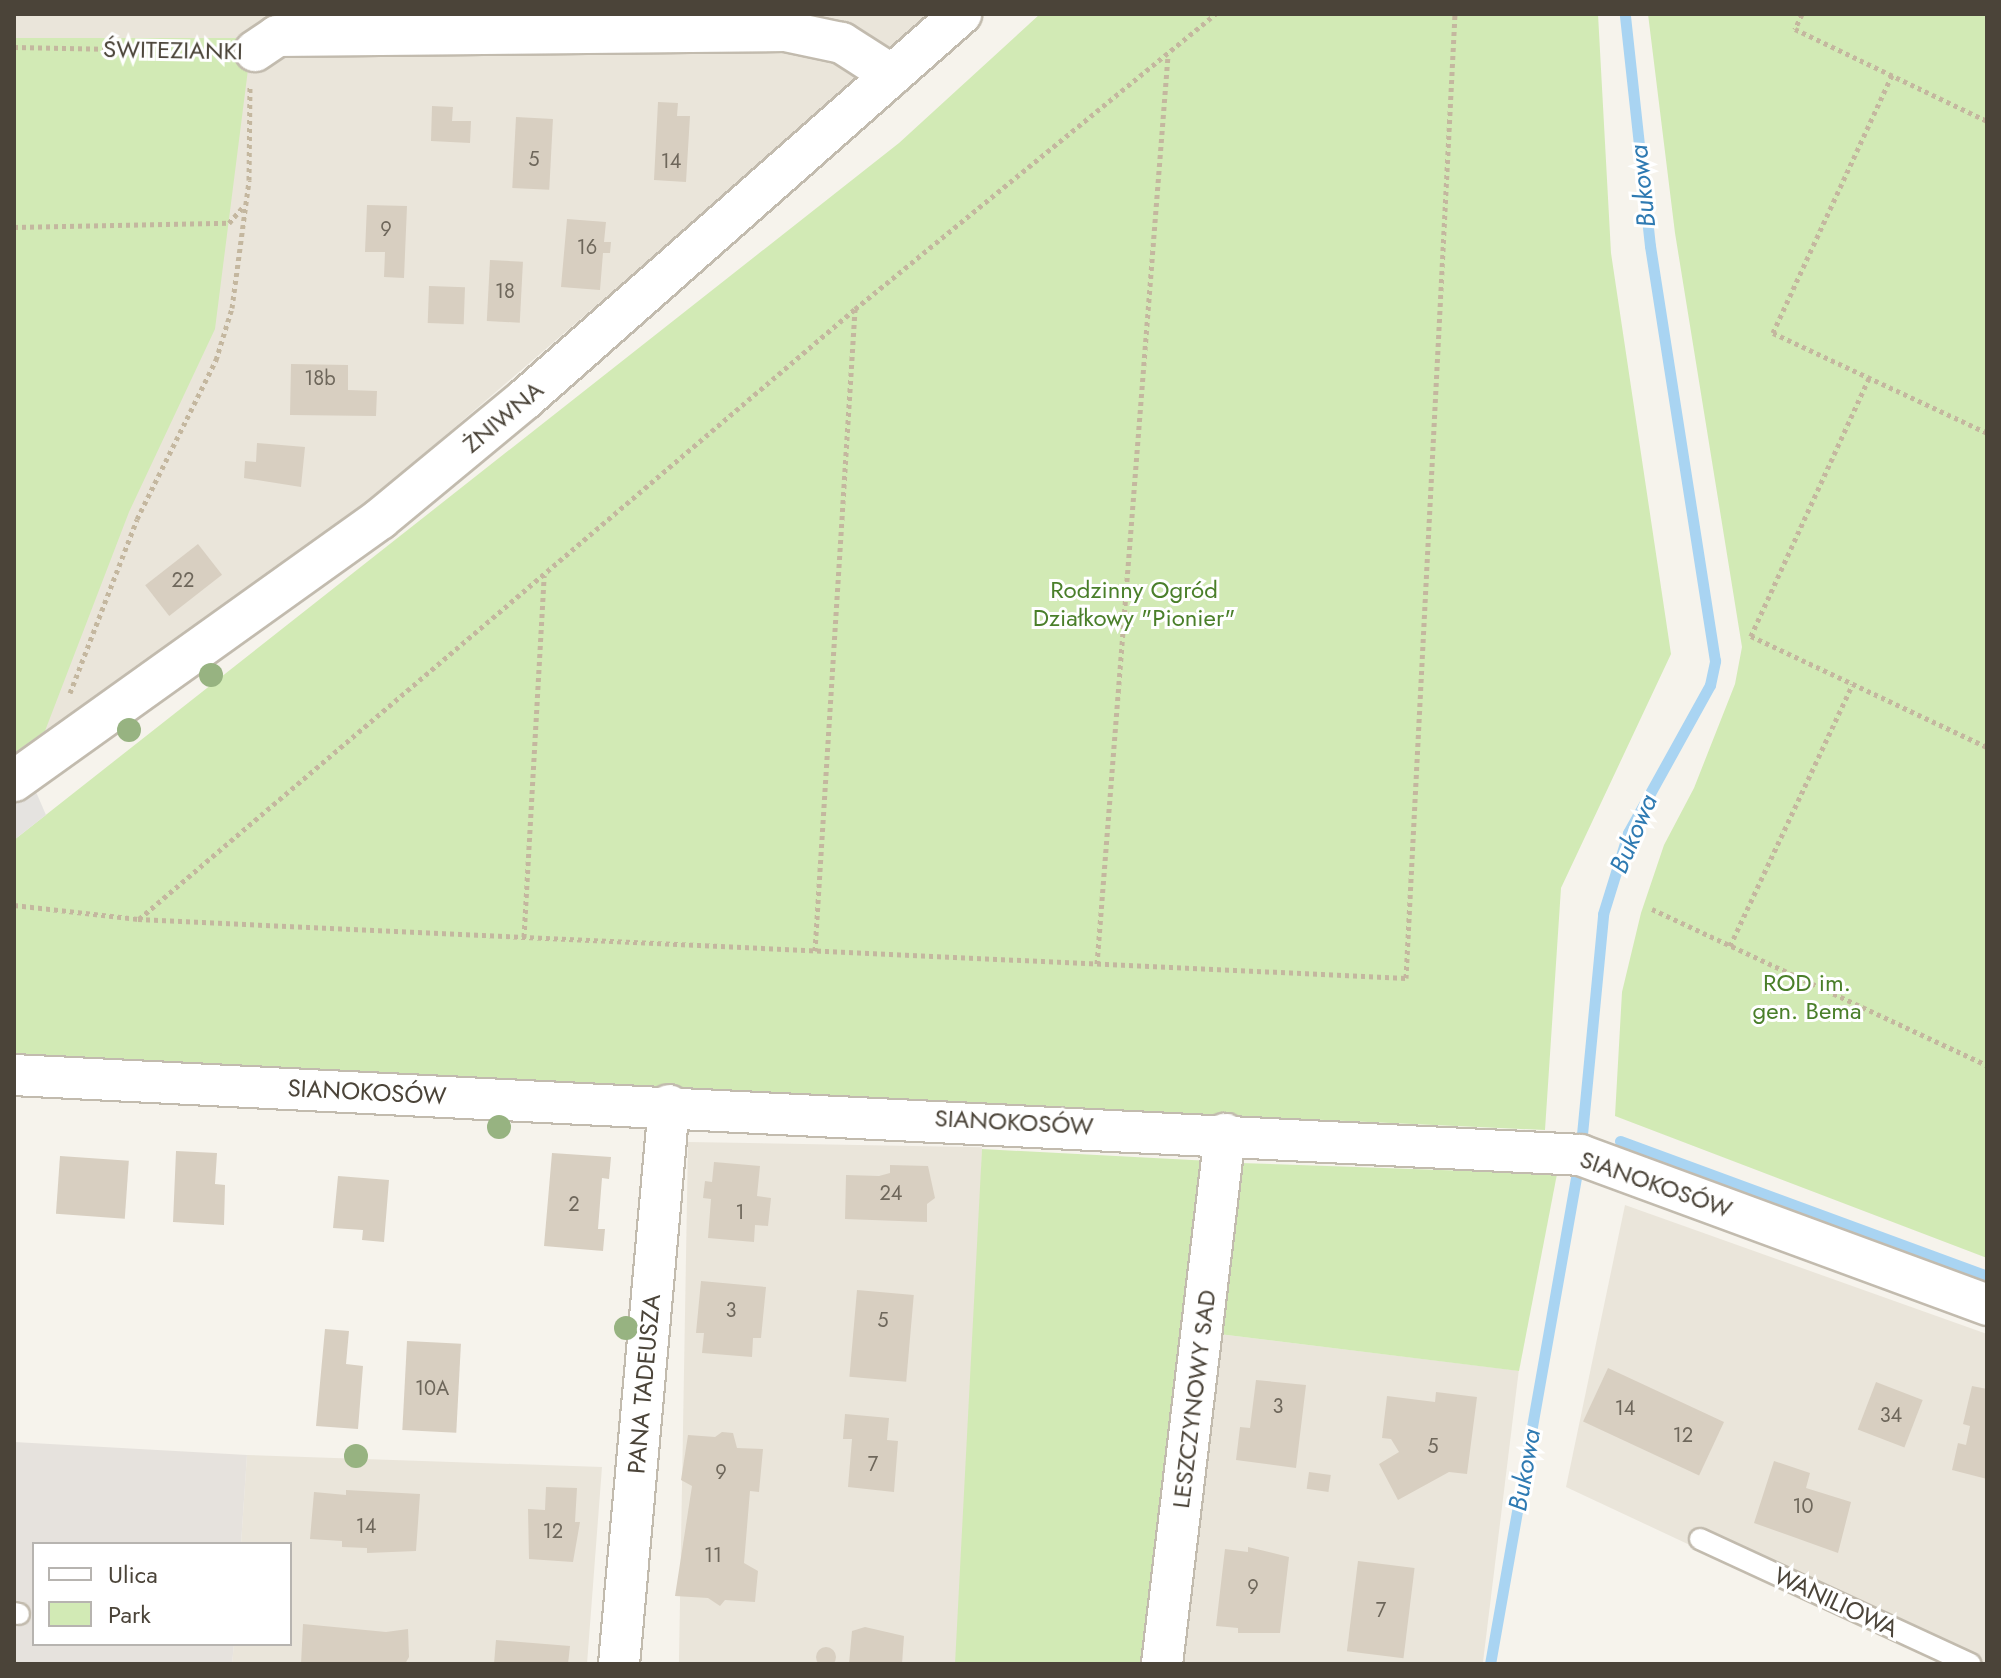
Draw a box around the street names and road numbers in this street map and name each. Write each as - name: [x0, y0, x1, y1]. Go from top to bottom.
- street label: ŚWITEZIANKI: [103, 34, 243, 66]
- street label: ŻNIWNA: [457, 375, 549, 459]
- street label: SIANOKOSÓW: [287, 1073, 447, 1111]
- street label: SIANOKOSÓW: [934, 1103, 1094, 1141]
- street label: SIANOKOSÓW: [1576, 1145, 1736, 1223]
- street label: LESZCZYNOWY SAD: [1166, 1288, 1222, 1510]
- street label: PANA TADEUSZA: [622, 1293, 666, 1475]
- street label: WANILIOWA: [1769, 1561, 1903, 1643]

